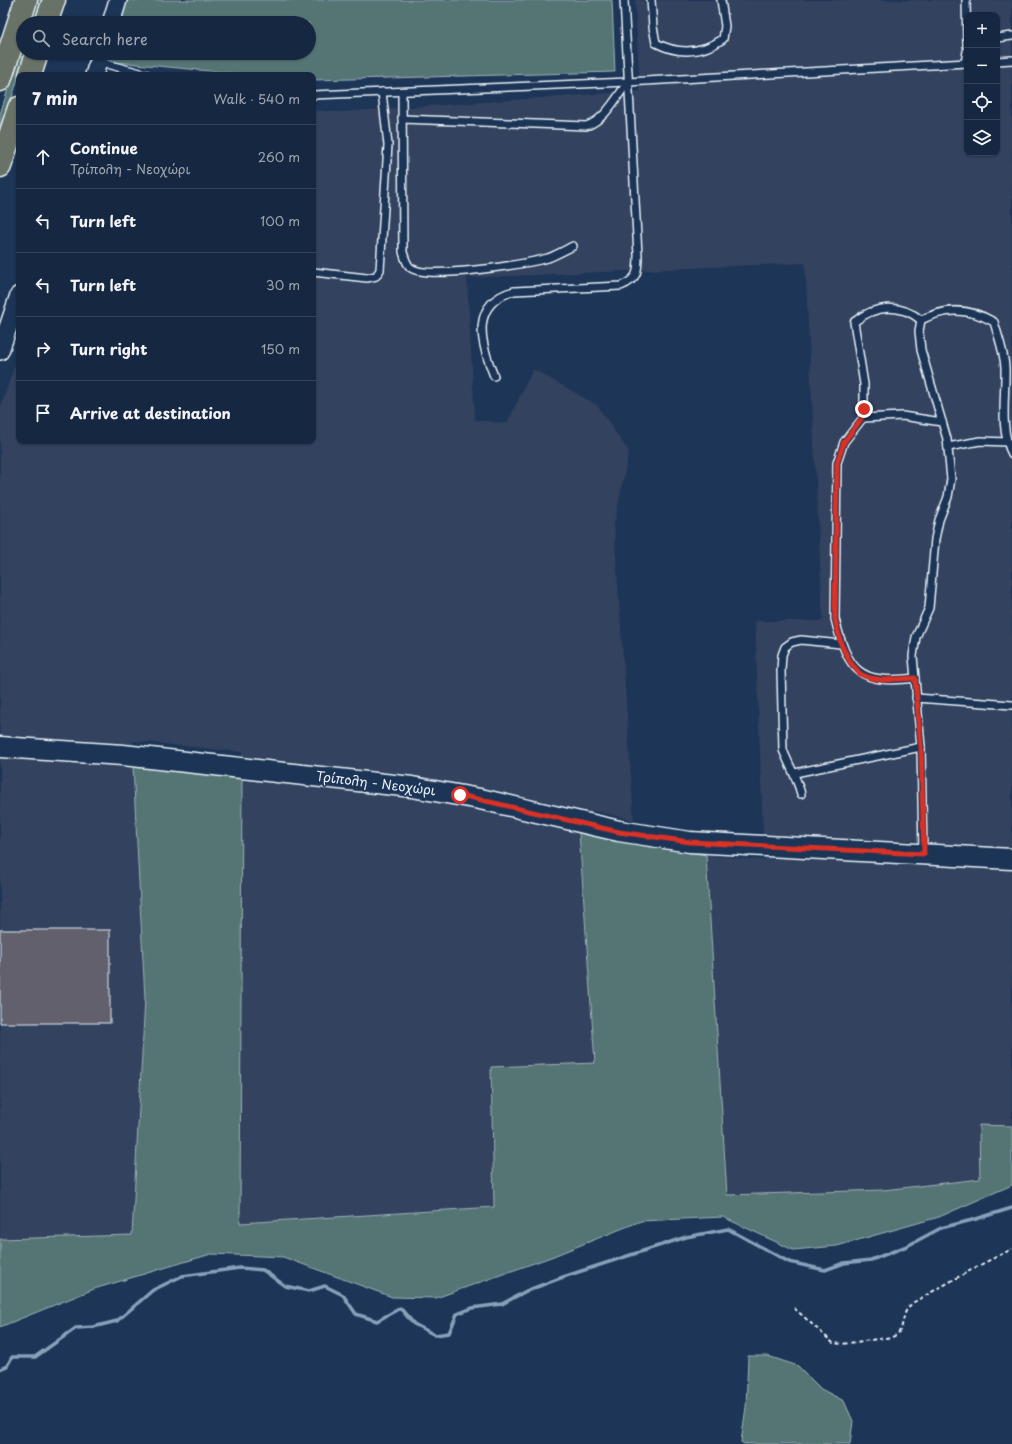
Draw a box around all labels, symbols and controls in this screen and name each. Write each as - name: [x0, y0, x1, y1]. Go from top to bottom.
- map controls: [964, 12, 1000, 156]
- button: +: [964, 12, 1000, 48]
- search box: [16, 16, 316, 60]
- icon: search: [30, 27, 52, 49]
- text: Search here: [62, 27, 148, 50]
- button: −: [964, 48, 1000, 84]
- button: locate: [964, 84, 1000, 120]
- text: 7 min: [32, 85, 78, 111]
- text: Walk · 540 m: [213, 89, 300, 108]
- button: layers: [964, 120, 1000, 156]
- text: Continue: [70, 136, 138, 159]
- icon: ahead: [32, 146, 54, 168]
- text: 260 m: [258, 147, 300, 166]
- text: Τρίπολη - Νεοχώρι: [70, 159, 191, 178]
- text: Turn left: [70, 209, 136, 232]
- icon: left: [32, 210, 54, 232]
- text: 100 m: [260, 211, 300, 230]
- text: Turn left: [70, 273, 136, 296]
- icon: left: [32, 274, 54, 296]
- text: 30 m: [266, 275, 300, 294]
- text: Turn right: [70, 337, 147, 360]
- icon: right: [32, 338, 54, 360]
- text: 150 m: [261, 339, 300, 358]
- route end: [855, 400, 873, 418]
- text: Arrive at destination: [70, 401, 231, 424]
- icon: arrive: [32, 402, 54, 424]
- street label: Τρίπολη - Νεοχώρι: [315, 766, 437, 799]
- route start: [451, 786, 469, 804]

